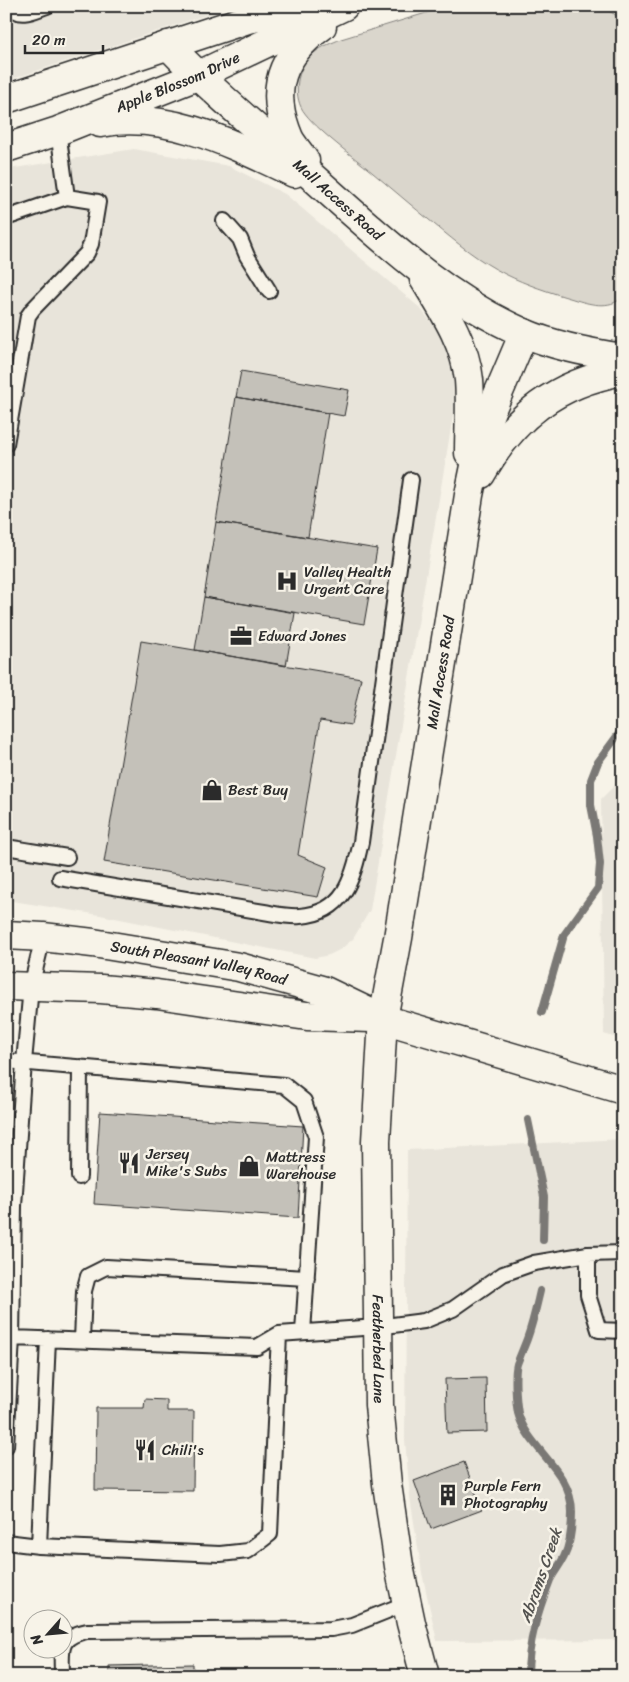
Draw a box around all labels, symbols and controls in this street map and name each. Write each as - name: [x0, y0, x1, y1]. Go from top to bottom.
- scale bar: [25, 22, 102, 54]
- text: 20 m: [32, 27, 66, 53]
- street label: Apple Blossom Drive: [111, 44, 245, 120]
- street label: Mall Access Road: [287, 152, 390, 248]
- place label: Valley Health Urgent Care: [304, 559, 391, 602]
- hospital icon: Valley Health Urgent Care: [274, 568, 300, 594]
- street label: Mall Access Road: [419, 613, 463, 731]
- office icon: Edward Jones: [228, 623, 254, 649]
- place label: Edward Jones: [258, 623, 347, 649]
- shop icon: Best Buy: [199, 777, 225, 803]
- place label: Best Buy: [228, 777, 288, 803]
- street label: South Pleasant Valley Road: [109, 933, 291, 993]
- place label: Jersey Mike's Subs: [145, 1141, 227, 1184]
- place label: Mattress Warehouse: [266, 1144, 336, 1187]
- restaurant icon: Jersey Mike's Subs: [116, 1150, 142, 1176]
- shop icon: Mattress Warehouse: [236, 1153, 262, 1179]
- street label: Featherbed Lane: [365, 1294, 392, 1403]
- restaurant icon: Chili's: [132, 1437, 158, 1463]
- place label: Chili's: [162, 1437, 204, 1463]
- place label: Purple Fern Photography: [464, 1473, 548, 1516]
- building icon: Purple Fern Photography: [435, 1482, 461, 1508]
- water label: Abrams Creek: [510, 1522, 571, 1627]
- north arrow: [22, 1610, 72, 1660]
- text: N: [23, 1629, 51, 1651]

